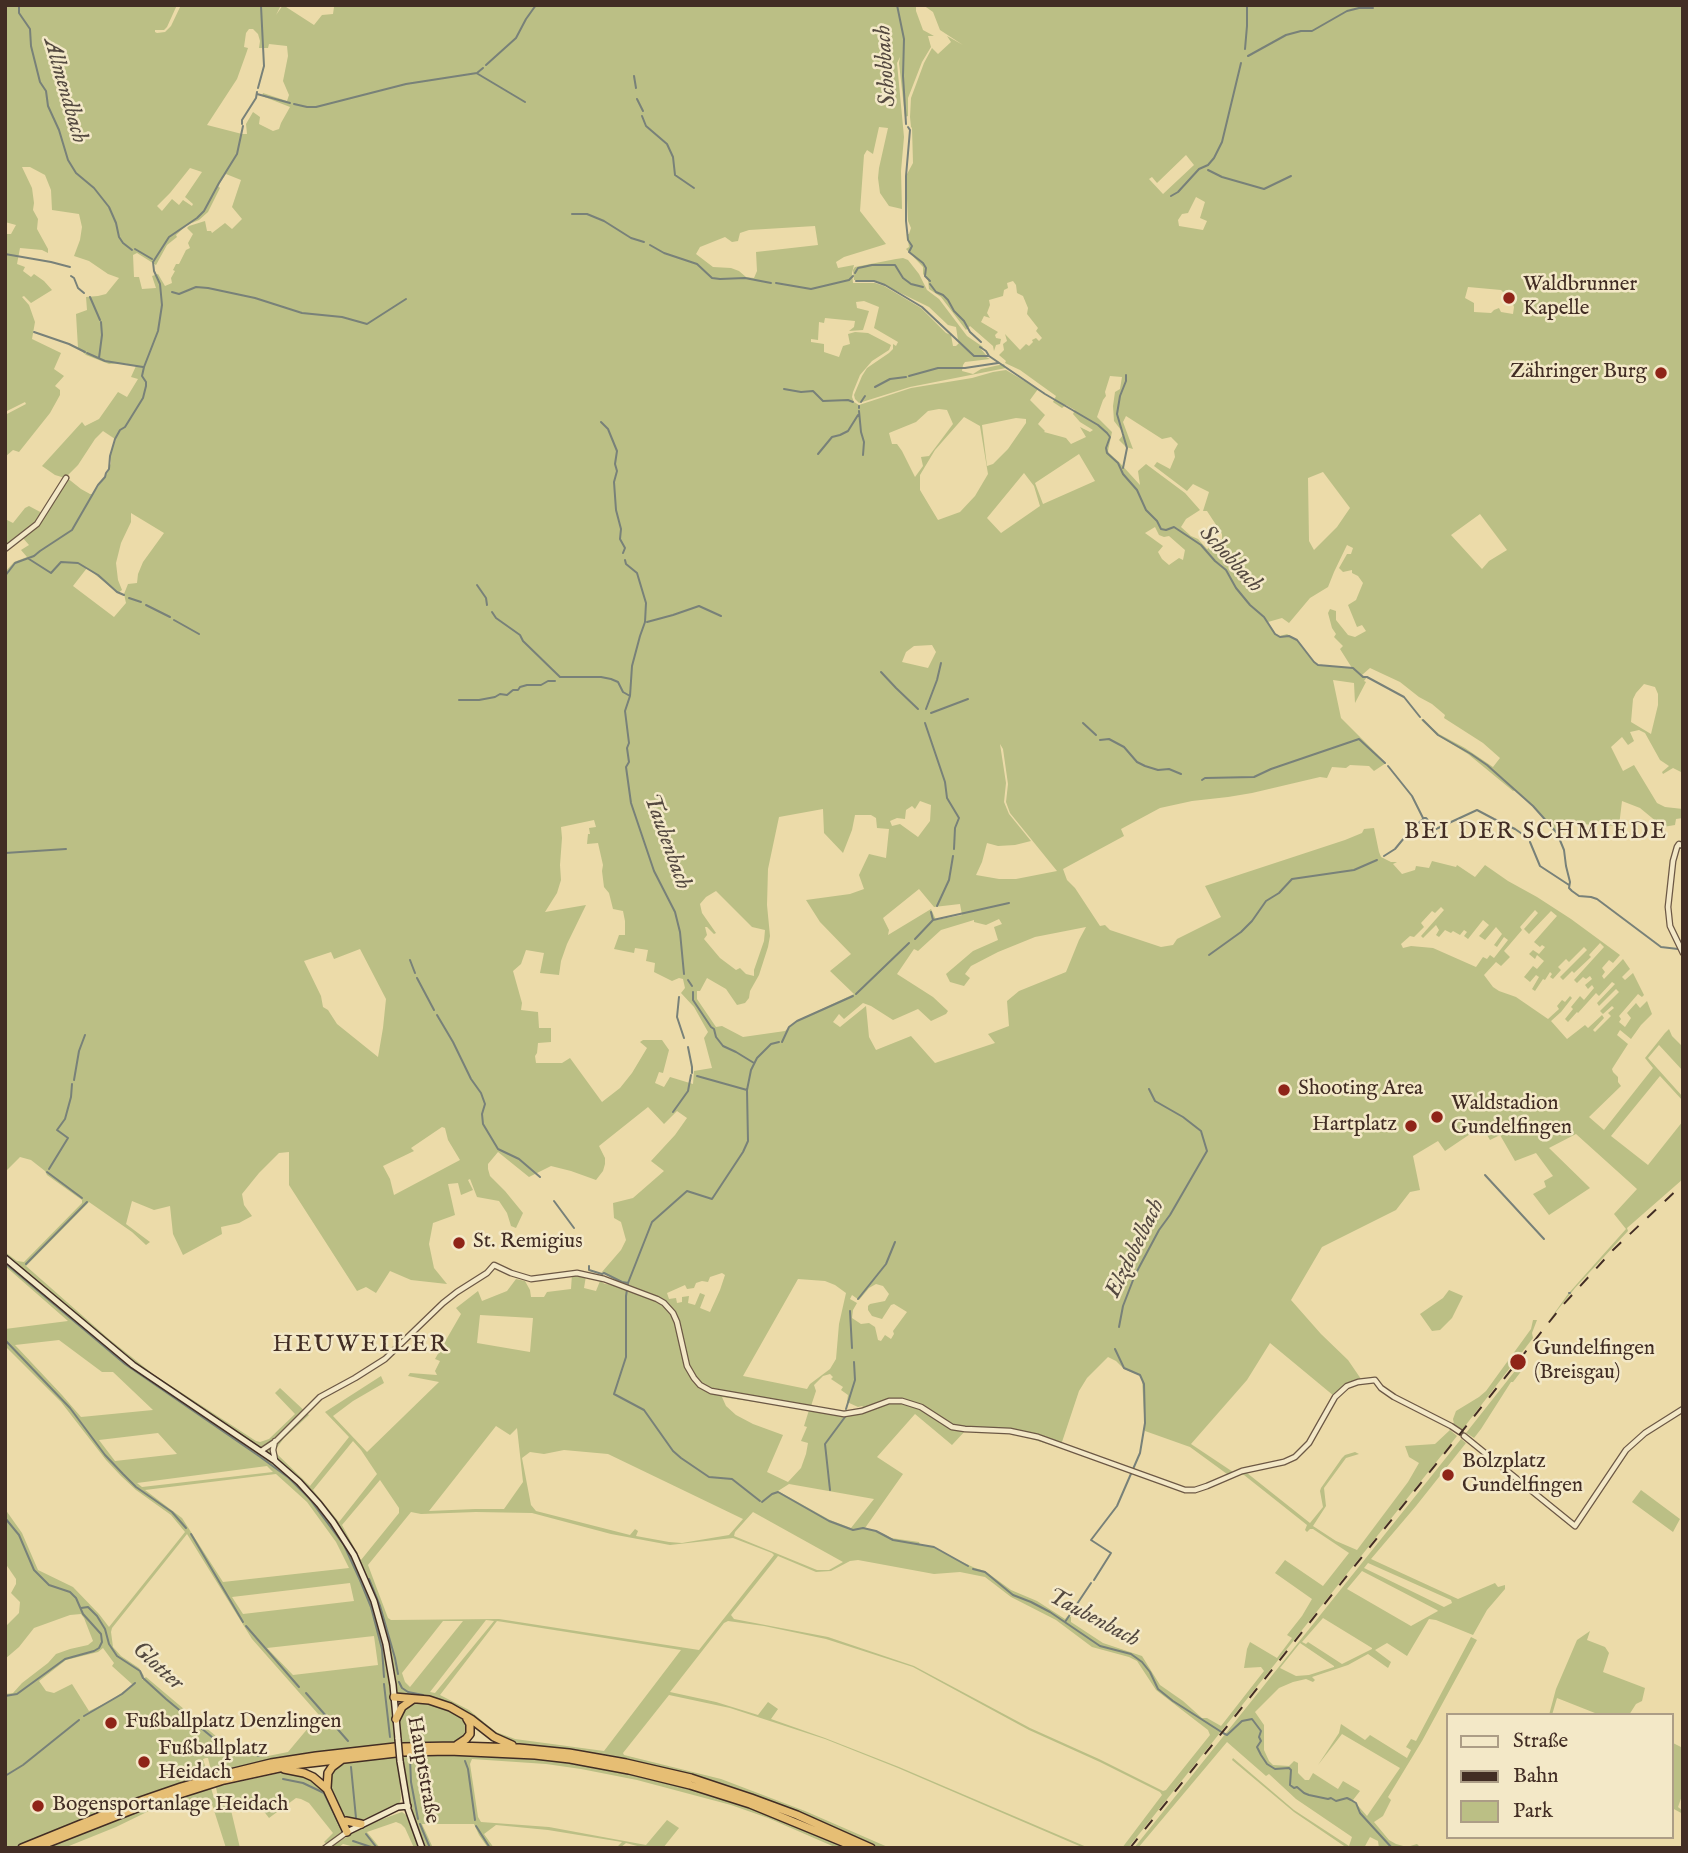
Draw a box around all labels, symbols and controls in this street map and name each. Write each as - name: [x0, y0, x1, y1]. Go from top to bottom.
- water label: Schobbach: [870, 24, 904, 108]
- water label: Allmendbach: [36, 35, 92, 147]
- place label: Waldbrunner Kapelle: [1523, 273, 1637, 323]
- marker: Waldbrunner Kapelle: [1501, 290, 1517, 306]
- place label: Zähringer Burg: [1510, 360, 1647, 386]
- marker: Zähringer Burg: [1653, 365, 1669, 381]
- water label: Schobbach: [1192, 521, 1268, 599]
- water label: Taubenbach: [636, 790, 696, 894]
- district label: BEI DER SCHMIEDE: [1406, 819, 1666, 847]
- place label: Shooting Area: [1298, 1077, 1423, 1103]
- marker: Shooting Area: [1276, 1082, 1292, 1098]
- place label: Waldstadion Gundelfingen: [1451, 1092, 1572, 1142]
- marker: Waldstadion Gundelfingen: [1429, 1109, 1445, 1125]
- place label: Hartplatz: [1312, 1113, 1397, 1139]
- marker: Hartplatz: [1403, 1118, 1419, 1134]
- water label: Elzdobelbach: [1100, 1195, 1172, 1303]
- place label: St. Remigius: [473, 1230, 583, 1256]
- marker: St. Remigius: [451, 1235, 467, 1251]
- district label: HEUWEILER: [274, 1332, 448, 1360]
- place label: Gundelfingen (Breisgau): [1534, 1337, 1655, 1387]
- marker: Gundelfingen (Breisgau): [1508, 1352, 1528, 1372]
- place label: Bolzplatz Gundelfingen: [1462, 1450, 1583, 1500]
- marker: Bolzplatz Gundelfingen: [1440, 1467, 1456, 1483]
- water label: Taubenbach: [1042, 1583, 1144, 1655]
- water label: Glotter: [126, 1637, 188, 1697]
- place label: Fußballplatz Denzlingen: [125, 1710, 342, 1736]
- legend: [1446, 1713, 1674, 1839]
- street label: Hauptstraße: [400, 1714, 444, 1826]
- marker: Fußballplatz Denzlingen: [103, 1715, 119, 1731]
- text: Straße: [1513, 1728, 1568, 1755]
- place label: Fußballplatz Heidach: [158, 1737, 268, 1787]
- marker: Fußballplatz Heidach: [136, 1754, 152, 1770]
- text: Bahn: [1513, 1763, 1558, 1790]
- place label: Bogensportanlage Heidach: [52, 1793, 288, 1819]
- marker: Bogensportanlage Heidach: [30, 1798, 46, 1814]
- text: Park: [1513, 1798, 1553, 1825]

